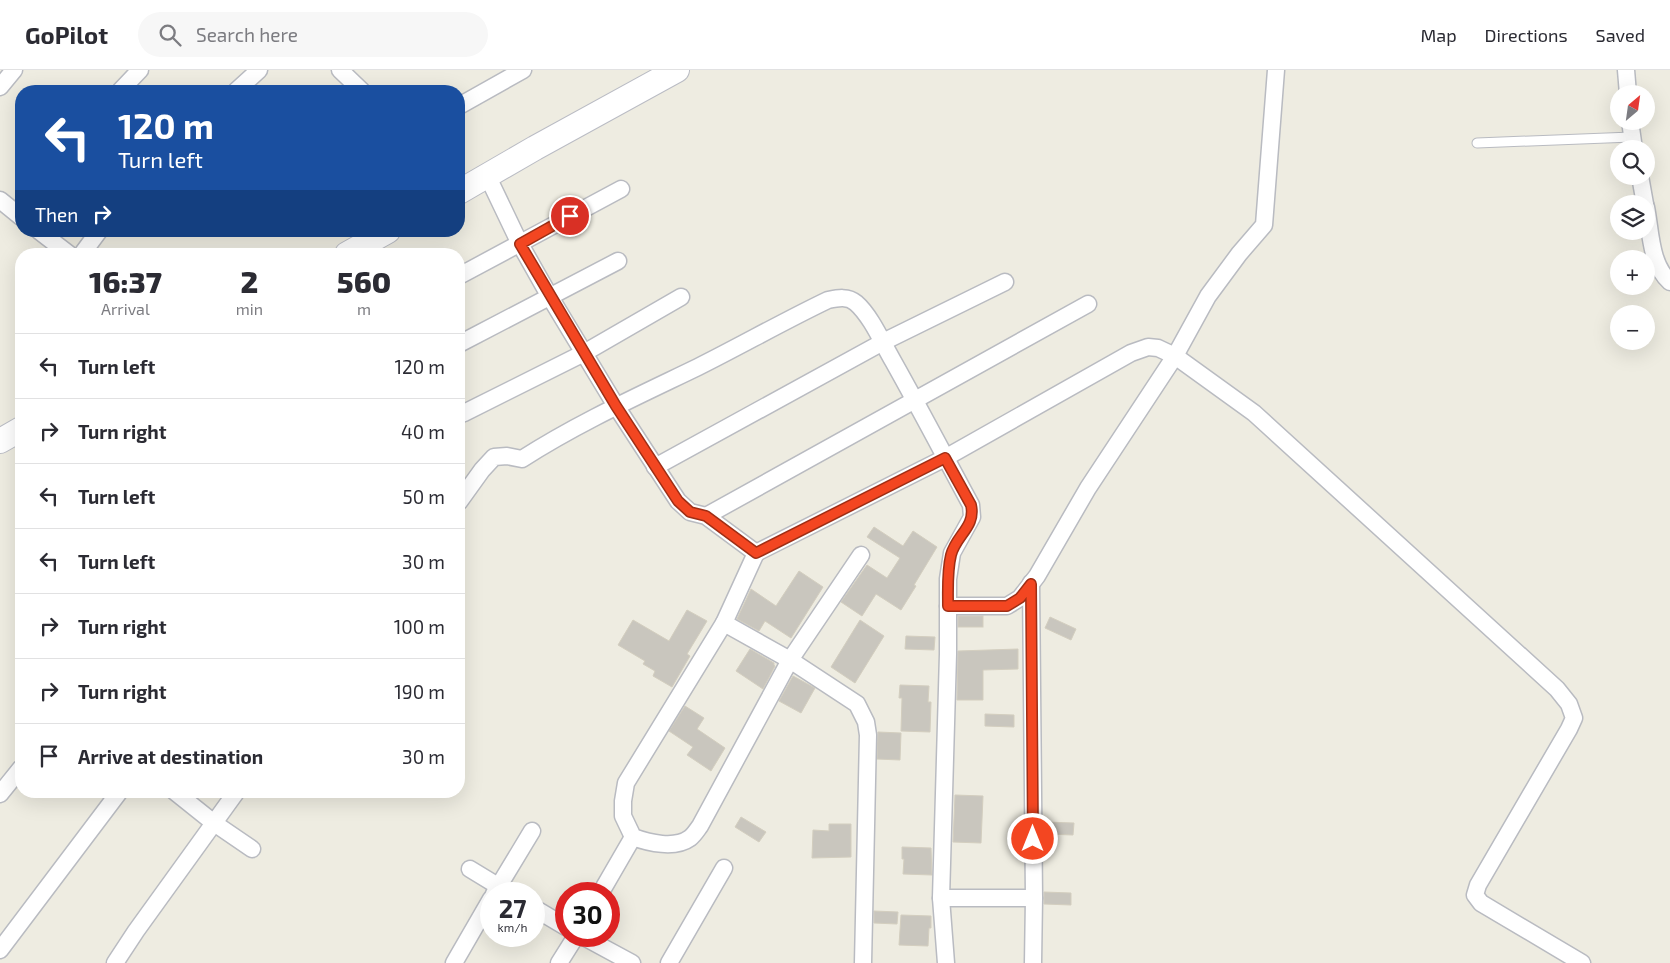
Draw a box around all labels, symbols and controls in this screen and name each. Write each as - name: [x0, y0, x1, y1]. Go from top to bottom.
- search box: [138, 12, 488, 57]
- text: GoPilot: [25, 20, 108, 49]
- icon: search: [156, 21, 184, 49]
- text: Search here: [196, 23, 298, 46]
- text: Map: [1420, 24, 1457, 46]
- text: Directions: [1485, 24, 1568, 46]
- text: Saved: [1596, 24, 1645, 46]
- north arrow: [1610, 85, 1655, 130]
- map controls: [1610, 85, 1655, 350]
- text: 120 m: [118, 104, 214, 146]
- icon: left: [35, 105, 100, 170]
- button: search: [1610, 140, 1655, 185]
- text: Turn left: [118, 146, 203, 172]
- pin: [549, 195, 591, 237]
- button: layers: [1610, 195, 1655, 240]
- icon: right: [88, 200, 116, 228]
- icon: arrive: [556, 202, 584, 230]
- text: Then: [35, 203, 78, 226]
- button: +: [1610, 250, 1655, 295]
- text: 16:37: [89, 263, 162, 299]
- text: 2: [240, 263, 258, 299]
- text: 560: [337, 263, 391, 299]
- text: Arrival: [101, 299, 150, 318]
- text: min: [236, 299, 263, 318]
- text: m: [357, 299, 371, 318]
- button: −: [1610, 305, 1655, 350]
- icon: left: [35, 352, 63, 380]
- text: Turn left: [78, 355, 155, 378]
- text: 120 m: [394, 355, 445, 378]
- icon: right: [35, 417, 63, 445]
- text: Turn right: [78, 420, 166, 443]
- text: 40 m: [401, 420, 445, 443]
- icon: left: [35, 482, 63, 510]
- text: Turn left: [78, 485, 155, 508]
- text: 50 m: [402, 485, 445, 508]
- icon: left: [35, 547, 63, 575]
- text: Turn left: [78, 550, 155, 573]
- text: 30 m: [402, 550, 445, 573]
- icon: right: [35, 612, 63, 640]
- text: Turn right: [78, 615, 166, 638]
- text: 100 m: [394, 615, 445, 638]
- icon: right: [35, 677, 63, 705]
- text: Turn right: [78, 680, 166, 703]
- text: 190 m: [394, 680, 445, 703]
- icon: arrive: [35, 742, 63, 770]
- text: Arrive at destination: [78, 745, 263, 768]
- text: 30 m: [402, 745, 445, 768]
- position arrow: [1006, 812, 1058, 864]
- speed limit sign: 30: [555, 882, 620, 947]
- text: 27: [499, 893, 526, 923]
- text: km/h: [498, 920, 527, 934]

